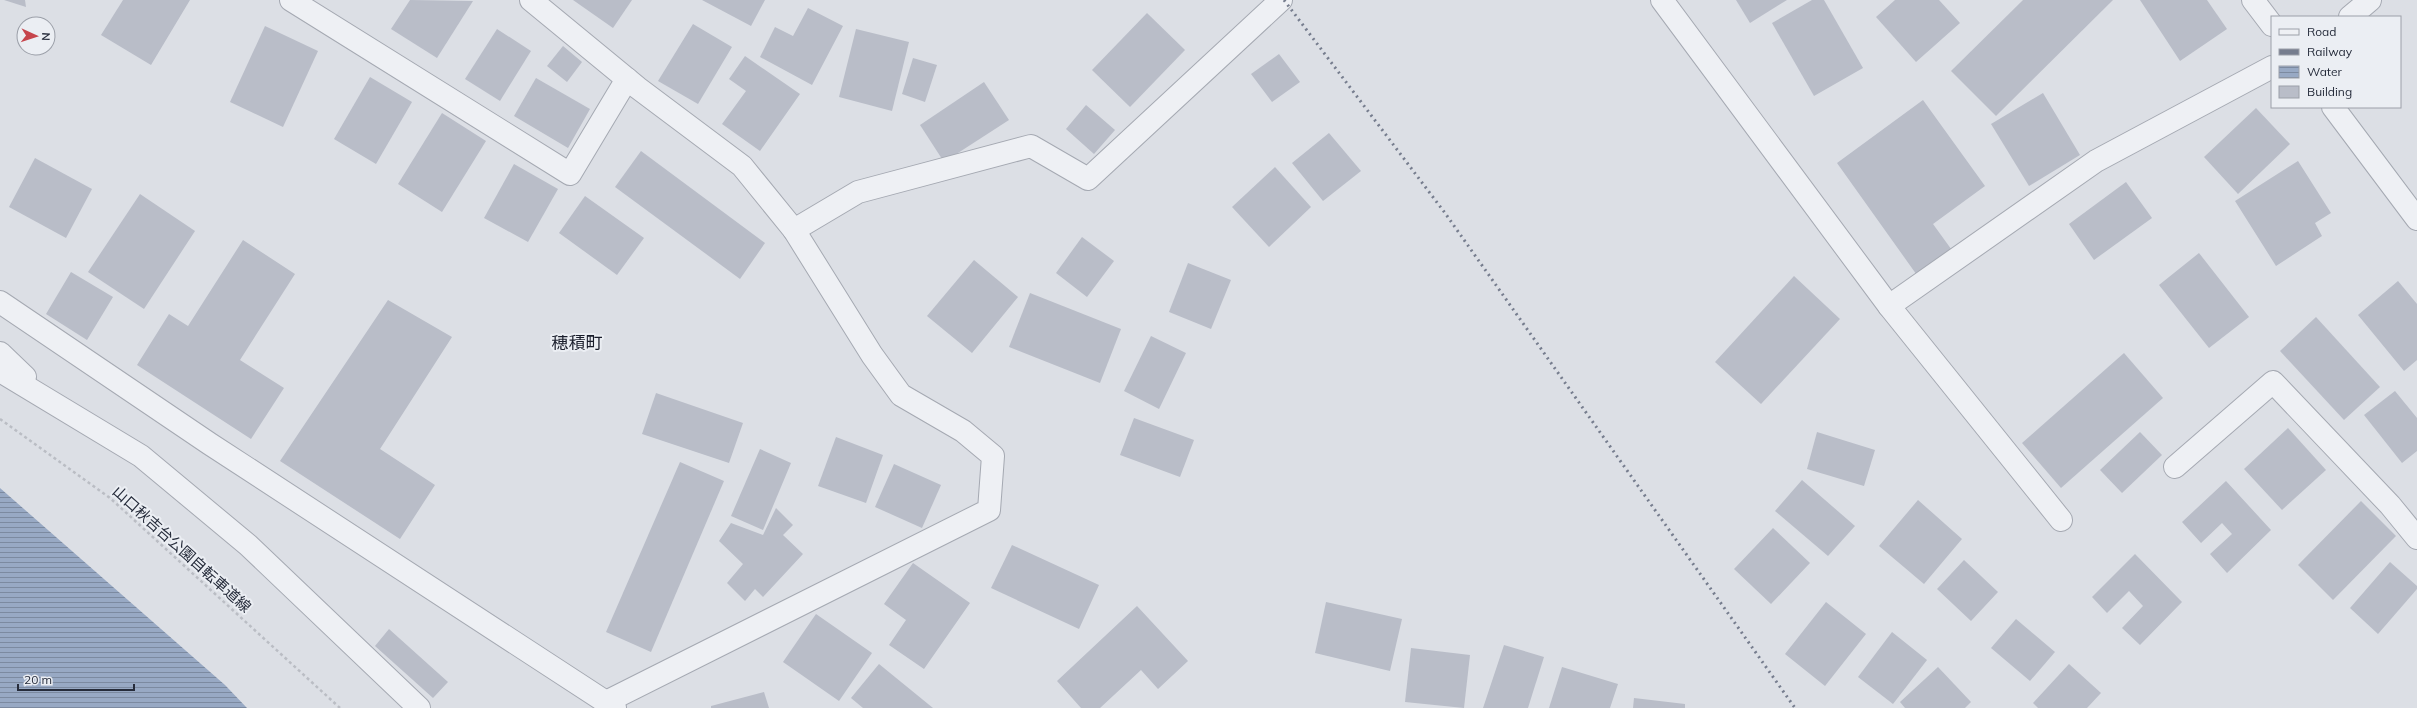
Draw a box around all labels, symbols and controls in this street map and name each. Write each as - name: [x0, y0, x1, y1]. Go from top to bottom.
- north arrow: [16, 16, 56, 56]
- legend: [2271, 16, 2401, 108]
- text: Road: [2307, 24, 2336, 39]
- text: N: [39, 32, 53, 41]
- text: Railway: [2307, 44, 2353, 59]
- text: Water: [2307, 64, 2343, 79]
- text: Building: [2307, 84, 2352, 99]
- district label: 穂積町: [552, 332, 603, 353]
- street label: 山口秋吉台公園自転車道線: [109, 482, 255, 616]
- scale bar: [18, 666, 134, 692]
- text: 20 m: [24, 672, 52, 687]

